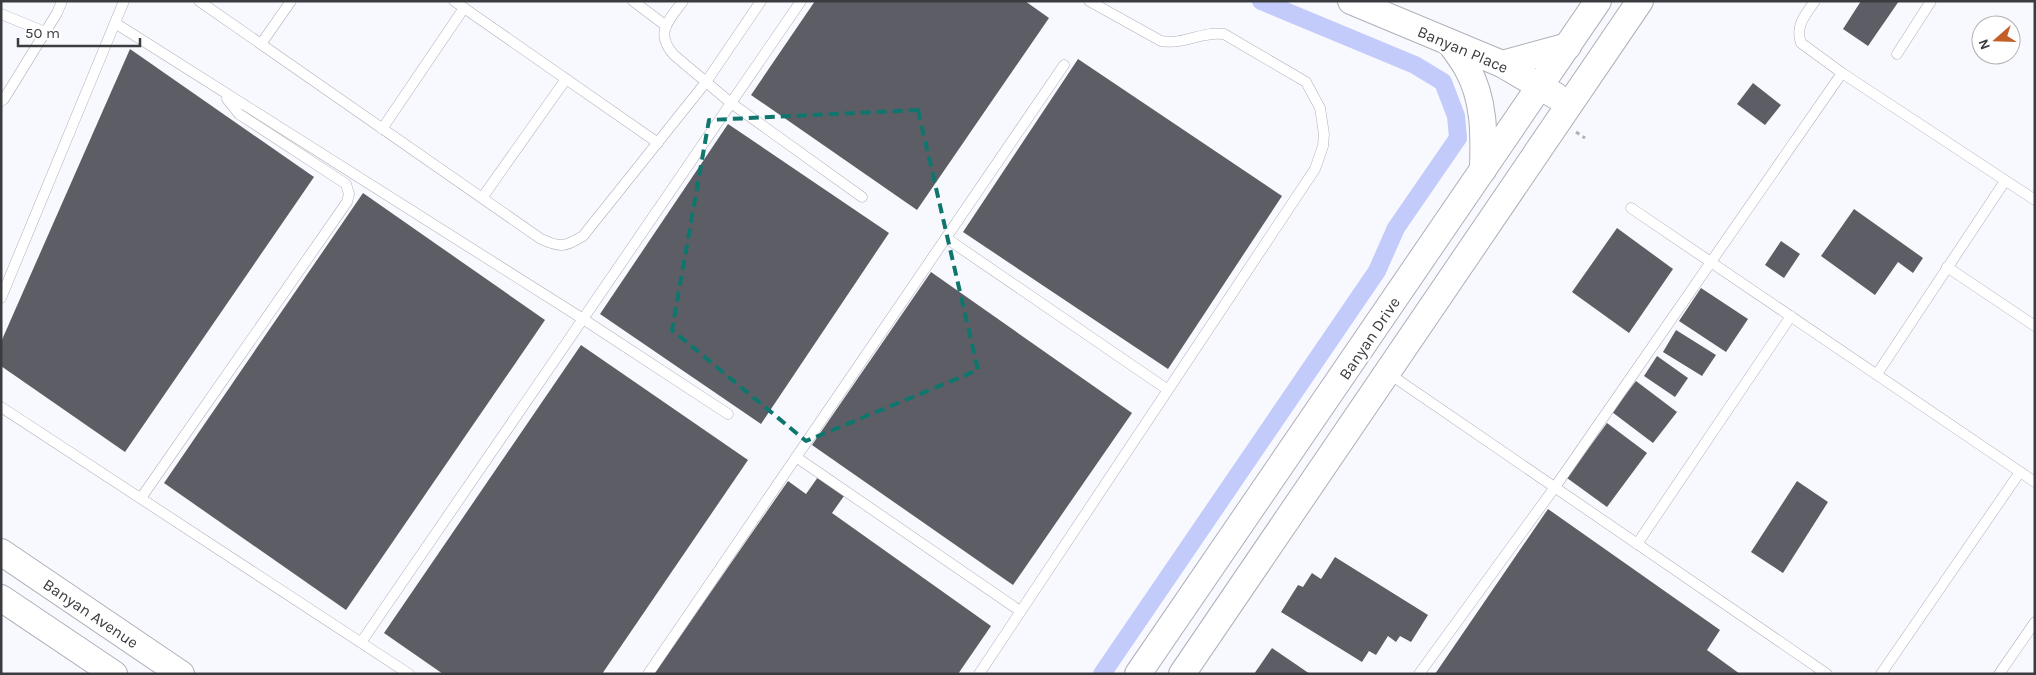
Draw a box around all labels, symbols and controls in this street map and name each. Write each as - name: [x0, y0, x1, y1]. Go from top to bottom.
- scale bar: [18, 15, 140, 47]
- north arrow: [1971, 15, 2021, 65]
- street label: Banyan Place: [1415, 22, 1511, 77]
- text: 50 m: [25, 24, 60, 42]
- text: N: [1975, 37, 1994, 52]
- street label: Banyan Drive: [1335, 293, 1404, 383]
- street label: Banyan Avenue: [39, 575, 142, 652]

